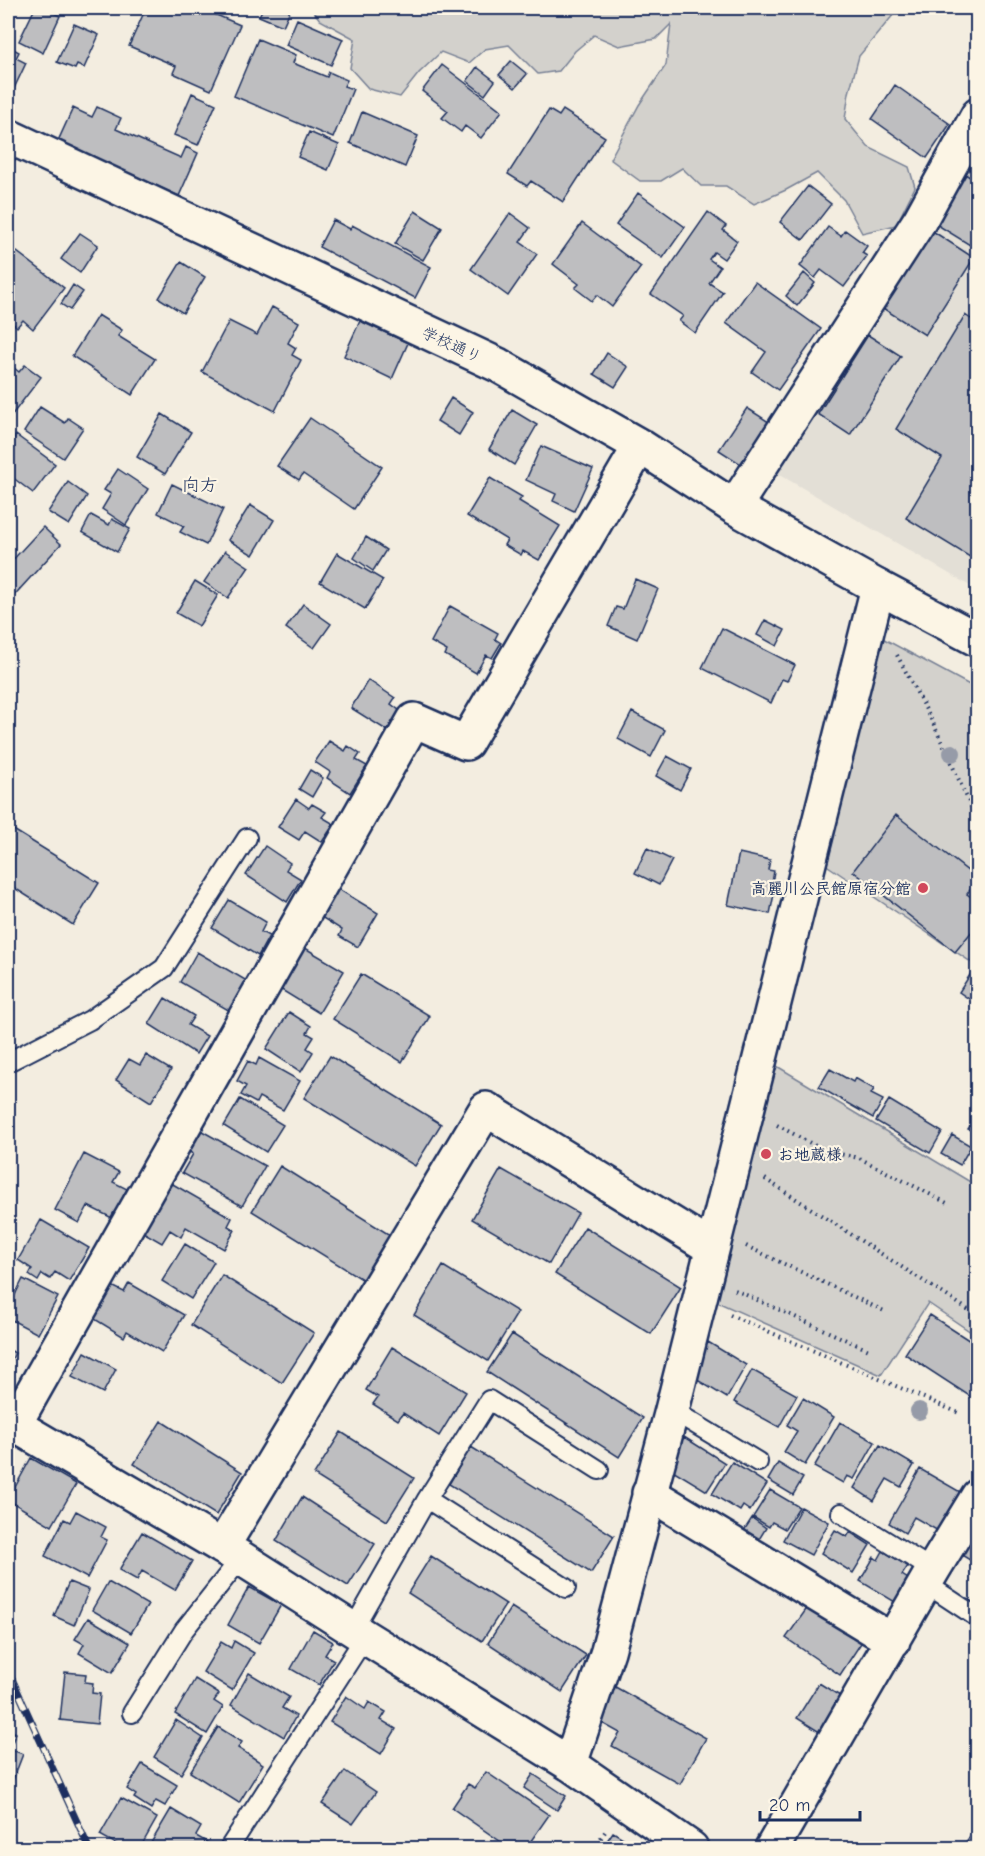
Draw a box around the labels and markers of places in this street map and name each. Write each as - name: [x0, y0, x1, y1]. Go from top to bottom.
- place label: 高麗川公民館原宿分館: [751, 880, 911, 898]
- marker: 高麗川公民館原宿分館: [916, 881, 930, 895]
- place label: お地蔵様: [778, 1146, 842, 1164]
- marker: お地蔵様: [759, 1147, 773, 1161]

